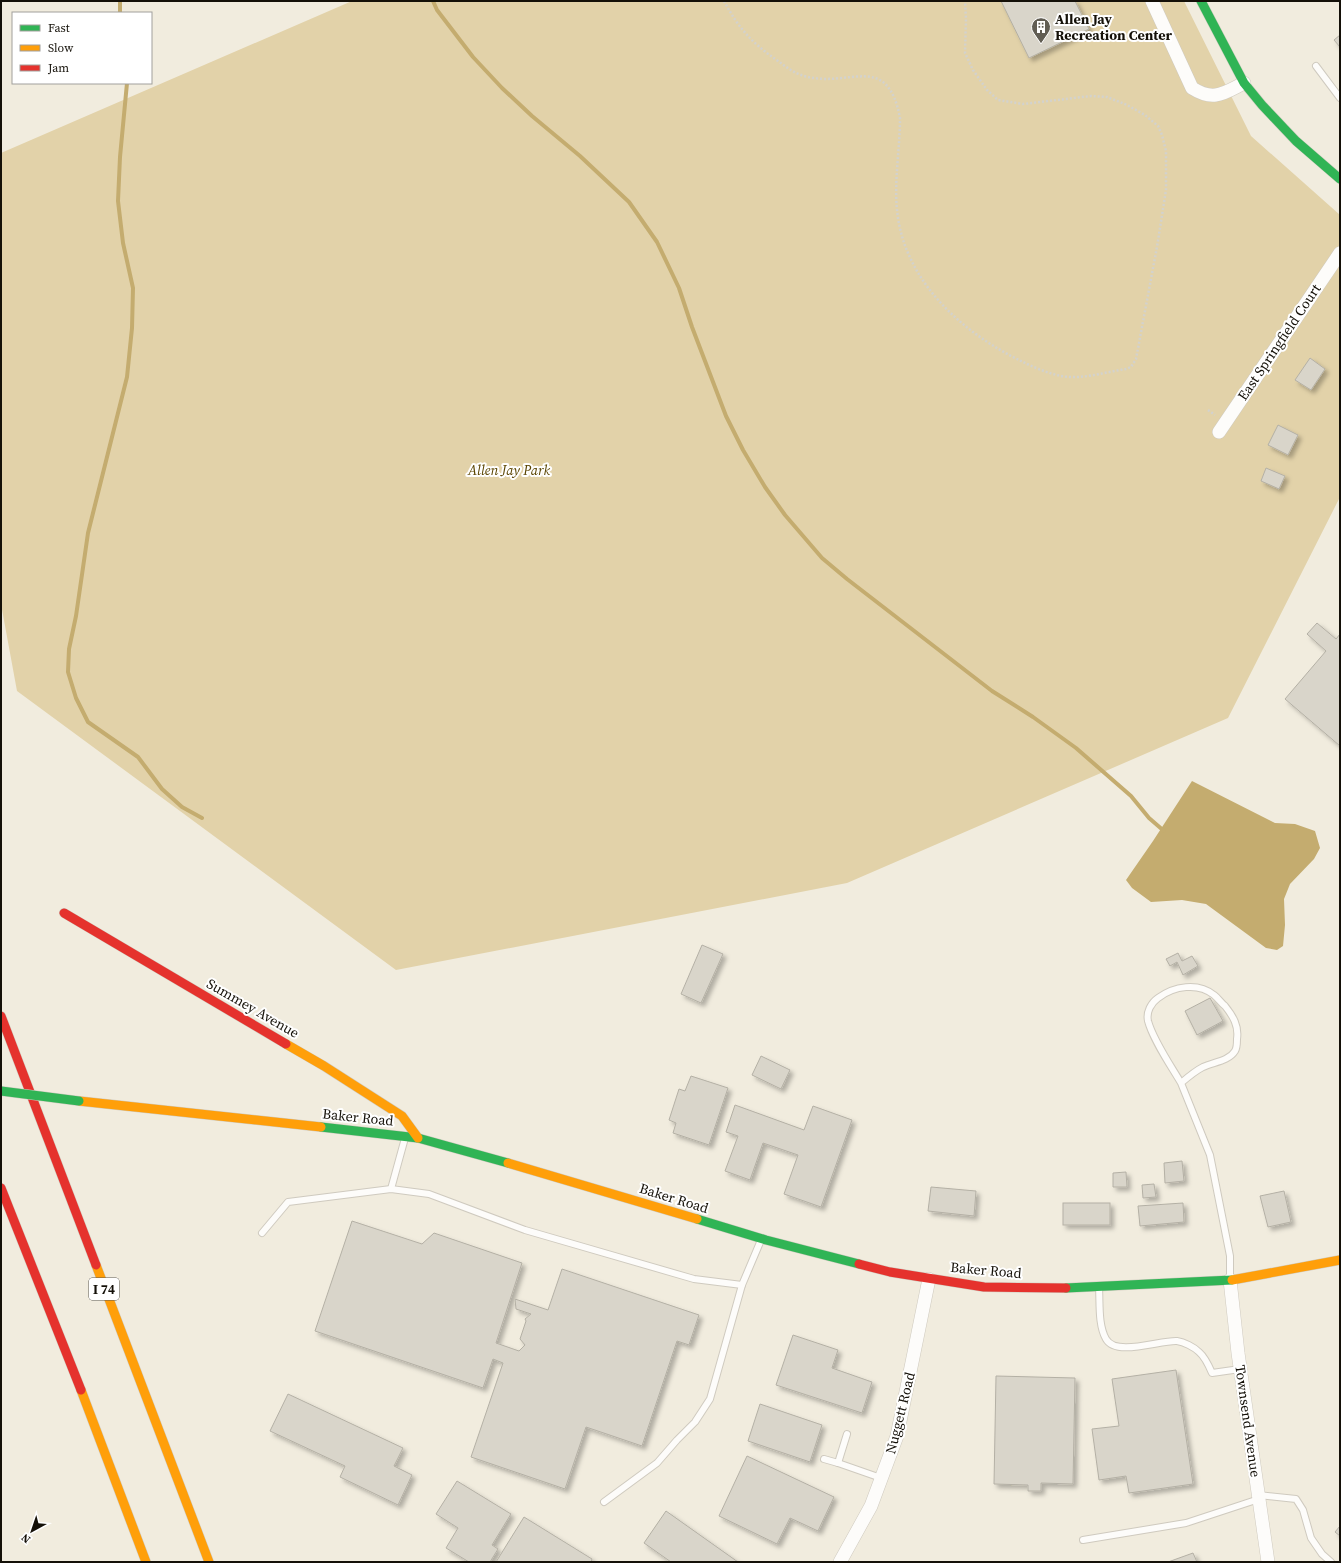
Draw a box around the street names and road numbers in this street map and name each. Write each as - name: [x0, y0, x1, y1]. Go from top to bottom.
- street label: East Springfield Court: [1233, 279, 1326, 404]
- street label: Summey Avenue: [203, 973, 303, 1043]
- street label: Baker Road: [321, 1103, 395, 1131]
- street label: Baker Road: [637, 1178, 711, 1218]
- street label: Baker Road: [950, 1257, 1022, 1283]
- road number: I 74: [89, 1278, 119, 1300]
- street label: Townsend Avenue: [1230, 1364, 1266, 1478]
- street label: Nuggett Road: [880, 1370, 920, 1456]

